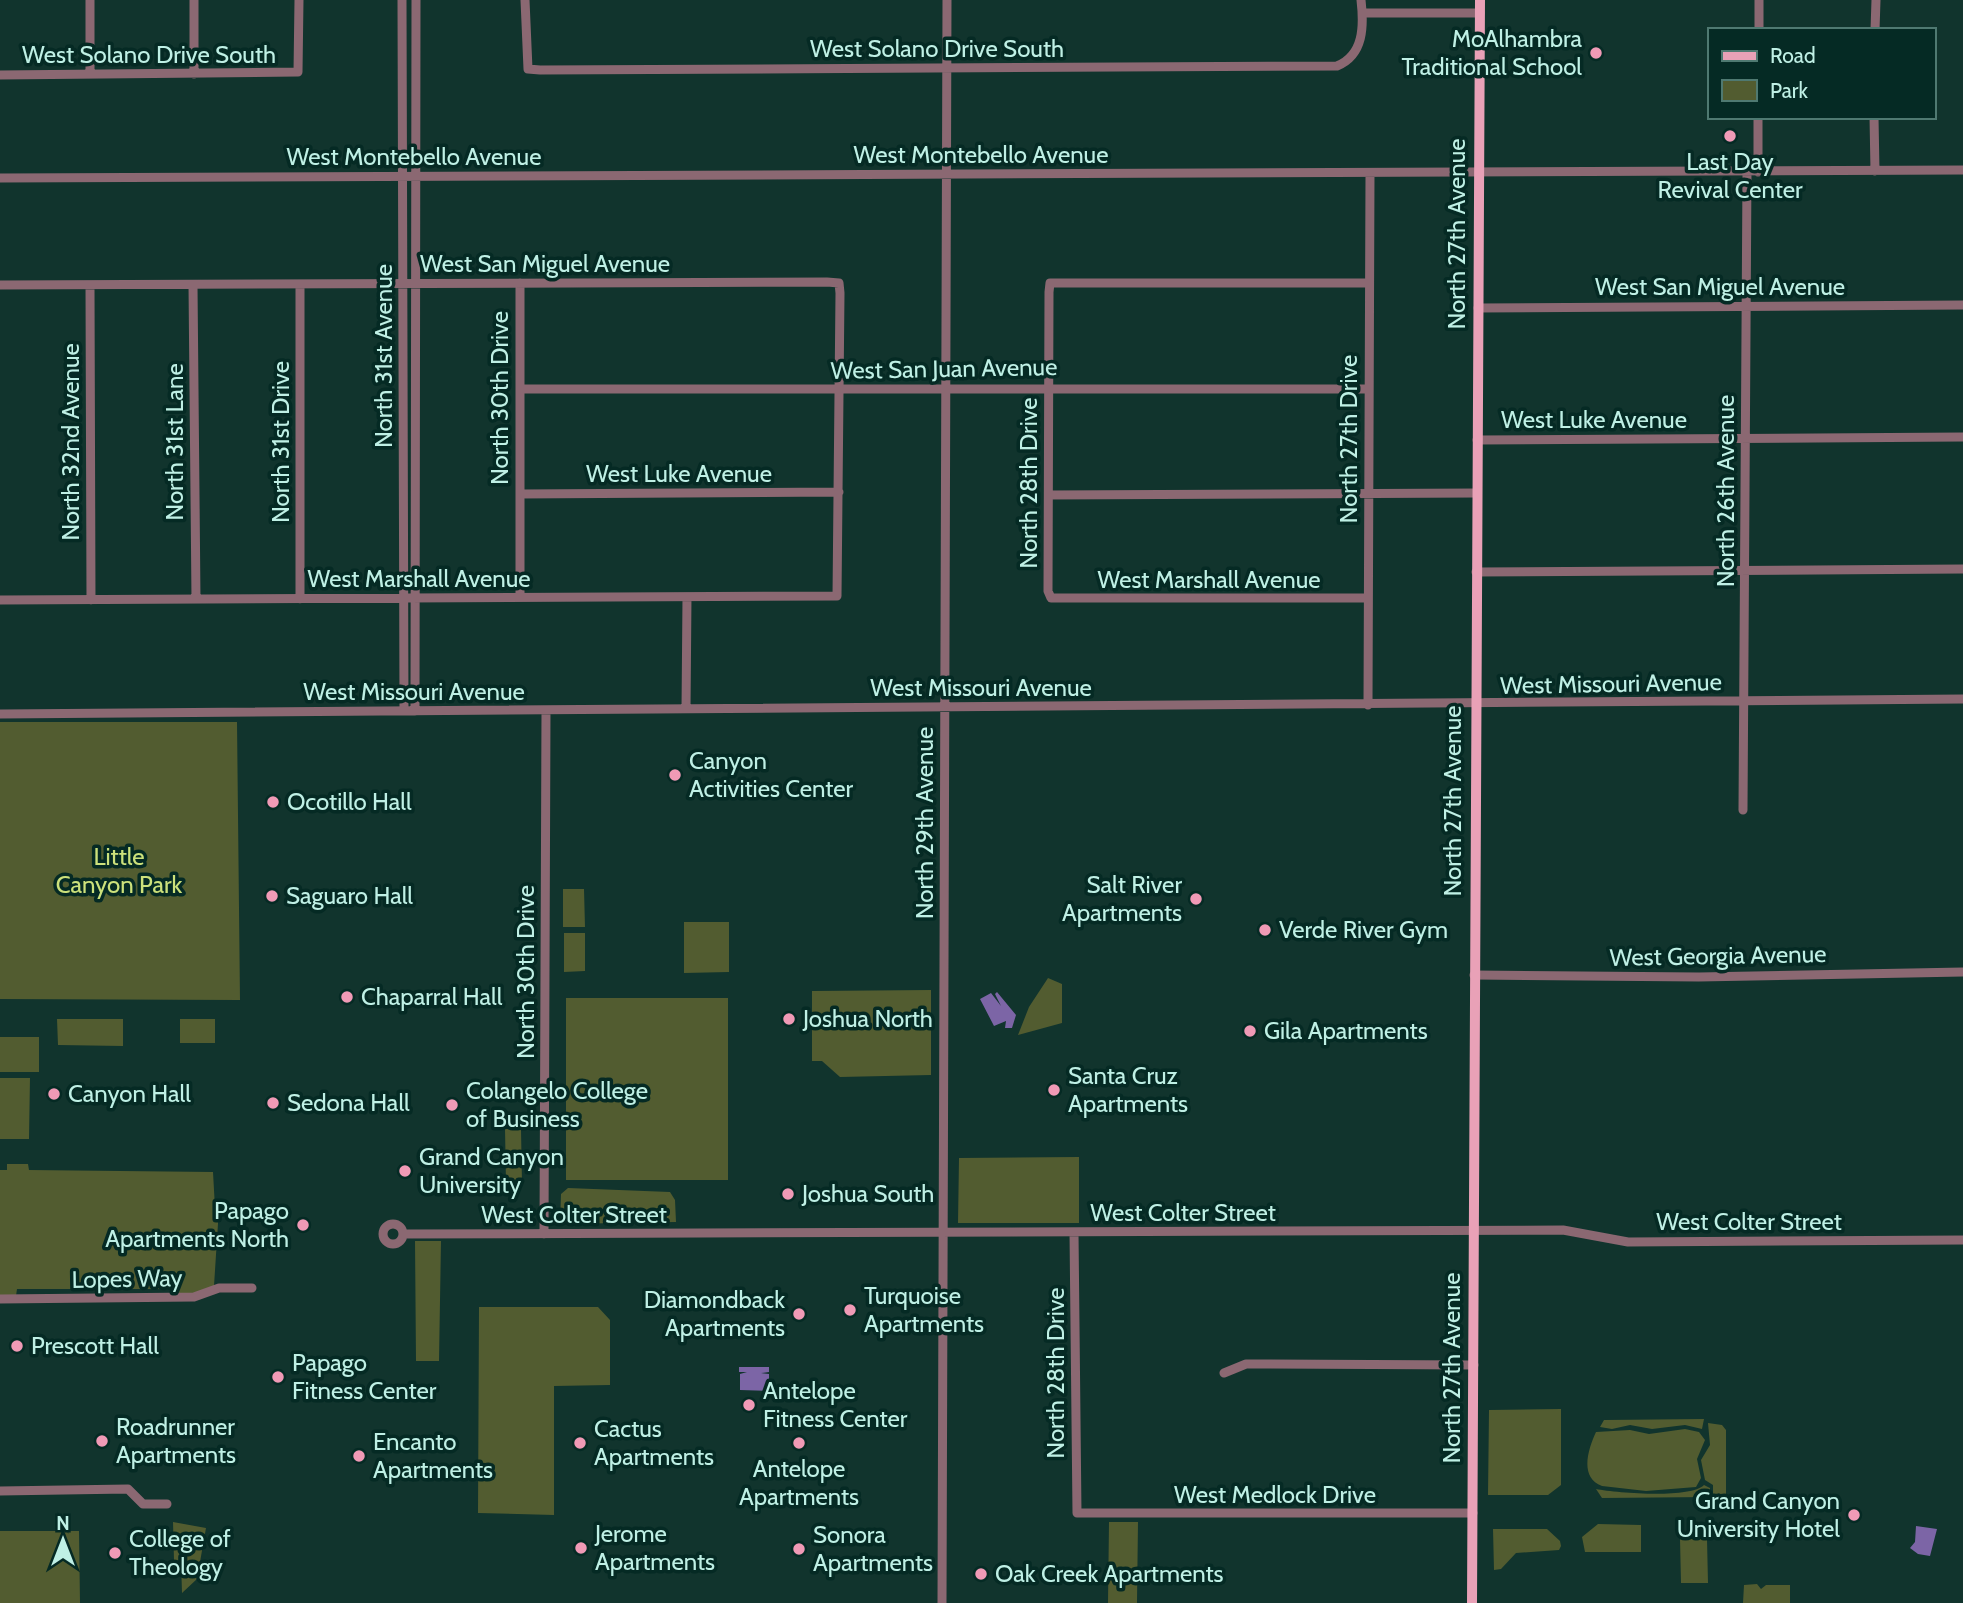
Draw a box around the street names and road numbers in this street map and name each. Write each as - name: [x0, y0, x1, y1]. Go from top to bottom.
- street label: West Solano Drive South: [810, 34, 1064, 63]
- street label: West Solano Drive South: [22, 40, 276, 69]
- street label: North 27th Avenue: [1442, 138, 1471, 330]
- street label: West Montebello Avenue: [854, 140, 1108, 169]
- street label: West Montebello Avenue: [287, 142, 541, 171]
- street label: West San Miguel Avenue: [420, 249, 670, 278]
- street label: North 31st Avenue: [369, 264, 398, 448]
- street label: West San Miguel Avenue: [1595, 272, 1845, 301]
- street label: North 30th Drive: [485, 311, 514, 485]
- street label: North 32nd Avenue: [56, 343, 85, 541]
- street label: West San Juan Avenue: [830, 352, 1058, 385]
- street label: North 27th Drive: [1334, 355, 1363, 523]
- street label: North 31st Drive: [266, 361, 295, 523]
- street label: North 31st Lane: [160, 363, 189, 521]
- street label: North 26th Avenue: [1711, 395, 1740, 587]
- street label: North 28th Drive: [1014, 397, 1043, 569]
- street label: West Luke Avenue: [1501, 405, 1687, 434]
- street label: West Luke Avenue: [586, 459, 772, 488]
- street label: West Marshall Avenue: [307, 564, 531, 593]
- street label: West Marshall Avenue: [1097, 565, 1321, 594]
- street label: West Missouri Avenue: [1500, 667, 1722, 700]
- street label: West Missouri Avenue: [870, 673, 1092, 702]
- street label: West Missouri Avenue: [303, 677, 525, 706]
- street label: North 27th Avenue: [1438, 705, 1467, 897]
- street label: North 29th Avenue: [910, 727, 939, 919]
- street label: North 30th Drive: [511, 885, 540, 1059]
- street label: West Georgia Avenue: [1609, 939, 1827, 972]
- street label: West Colter Street: [1090, 1198, 1276, 1227]
- street label: West Colter Street: [481, 1200, 667, 1229]
- street label: West Colter Street: [1656, 1207, 1842, 1236]
- street label: Lopes Way: [71, 1263, 183, 1294]
- street label: North 27th Avenue: [1437, 1272, 1466, 1464]
- street label: North 28th Drive: [1041, 1287, 1070, 1459]
- street label: West Medlock Drive: [1174, 1480, 1376, 1509]

